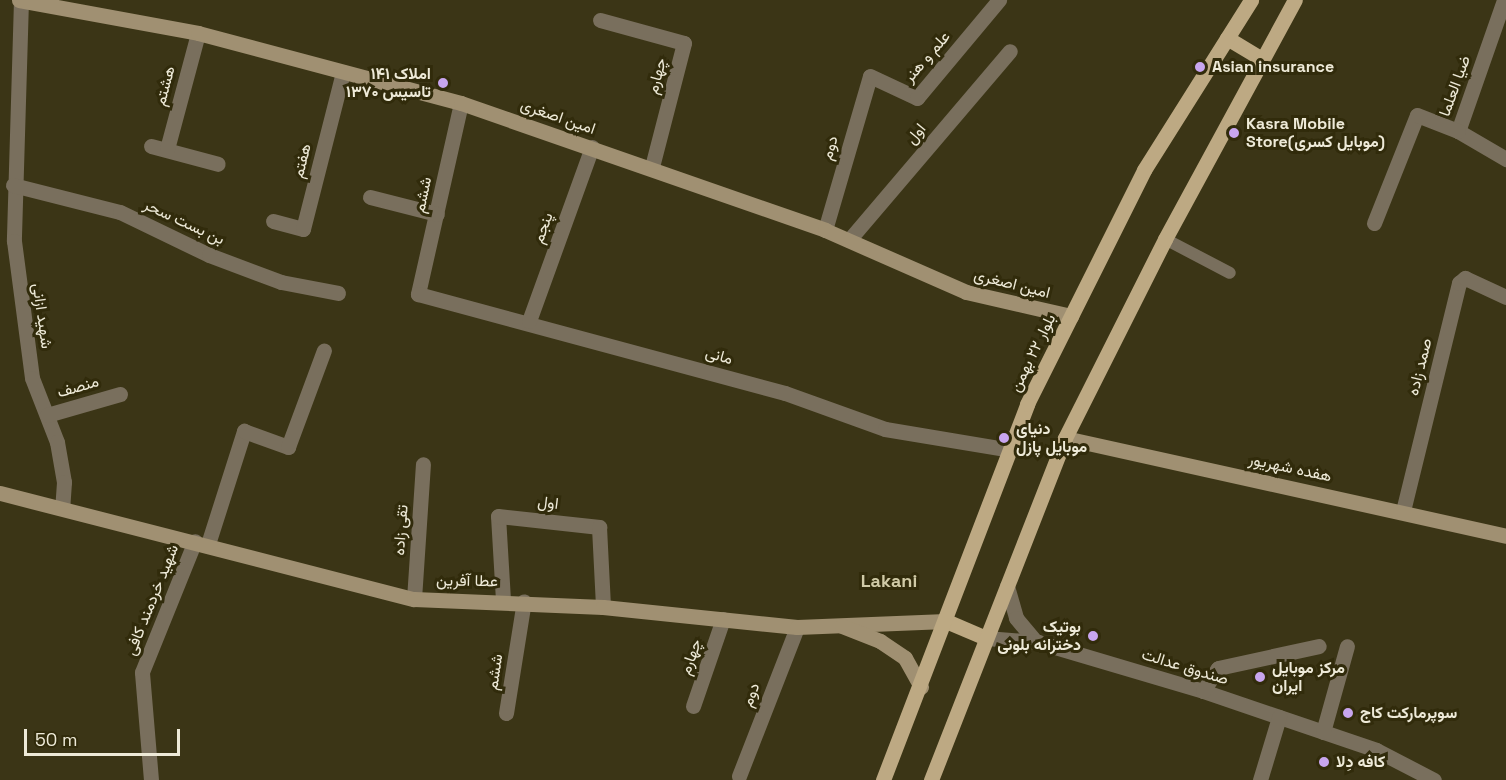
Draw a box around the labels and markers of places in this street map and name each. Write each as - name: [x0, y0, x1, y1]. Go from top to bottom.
- place label: Asian insurance: [1212, 57, 1334, 77]
- marker: Asian insurance: [1193, 60, 1207, 74]
- place label: املاک ۱۴۱ تاسیس ۱۳۷۰: [346, 64, 431, 102]
- marker: املاک ۱۴۱ تاسیس ۱۳۷۰: [436, 76, 450, 90]
- place label: Kasra Mobile Store(موبایل کسری): [1246, 114, 1385, 152]
- marker: Kasra Mobile Store(موبایل کسری): [1227, 126, 1241, 140]
- place label: دنیای موبایل پازل: [1016, 419, 1087, 457]
- marker: دنیای موبایل پازل: [997, 431, 1011, 445]
- place label: بوتیک دخترانه بلونی: [997, 617, 1081, 655]
- marker: بوتیک دخترانه بلونی: [1086, 629, 1100, 643]
- place label: مرکز موبایل ایران: [1272, 658, 1345, 696]
- marker: مرکز موبایل ایران: [1253, 670, 1267, 684]
- place label: سوپرمارکت کاج: [1360, 703, 1457, 723]
- marker: سوپرمارکت کاج: [1341, 706, 1355, 720]
- place label: کافه دِلا: [1336, 752, 1385, 772]
- marker: کافه دِلا: [1317, 755, 1331, 769]

